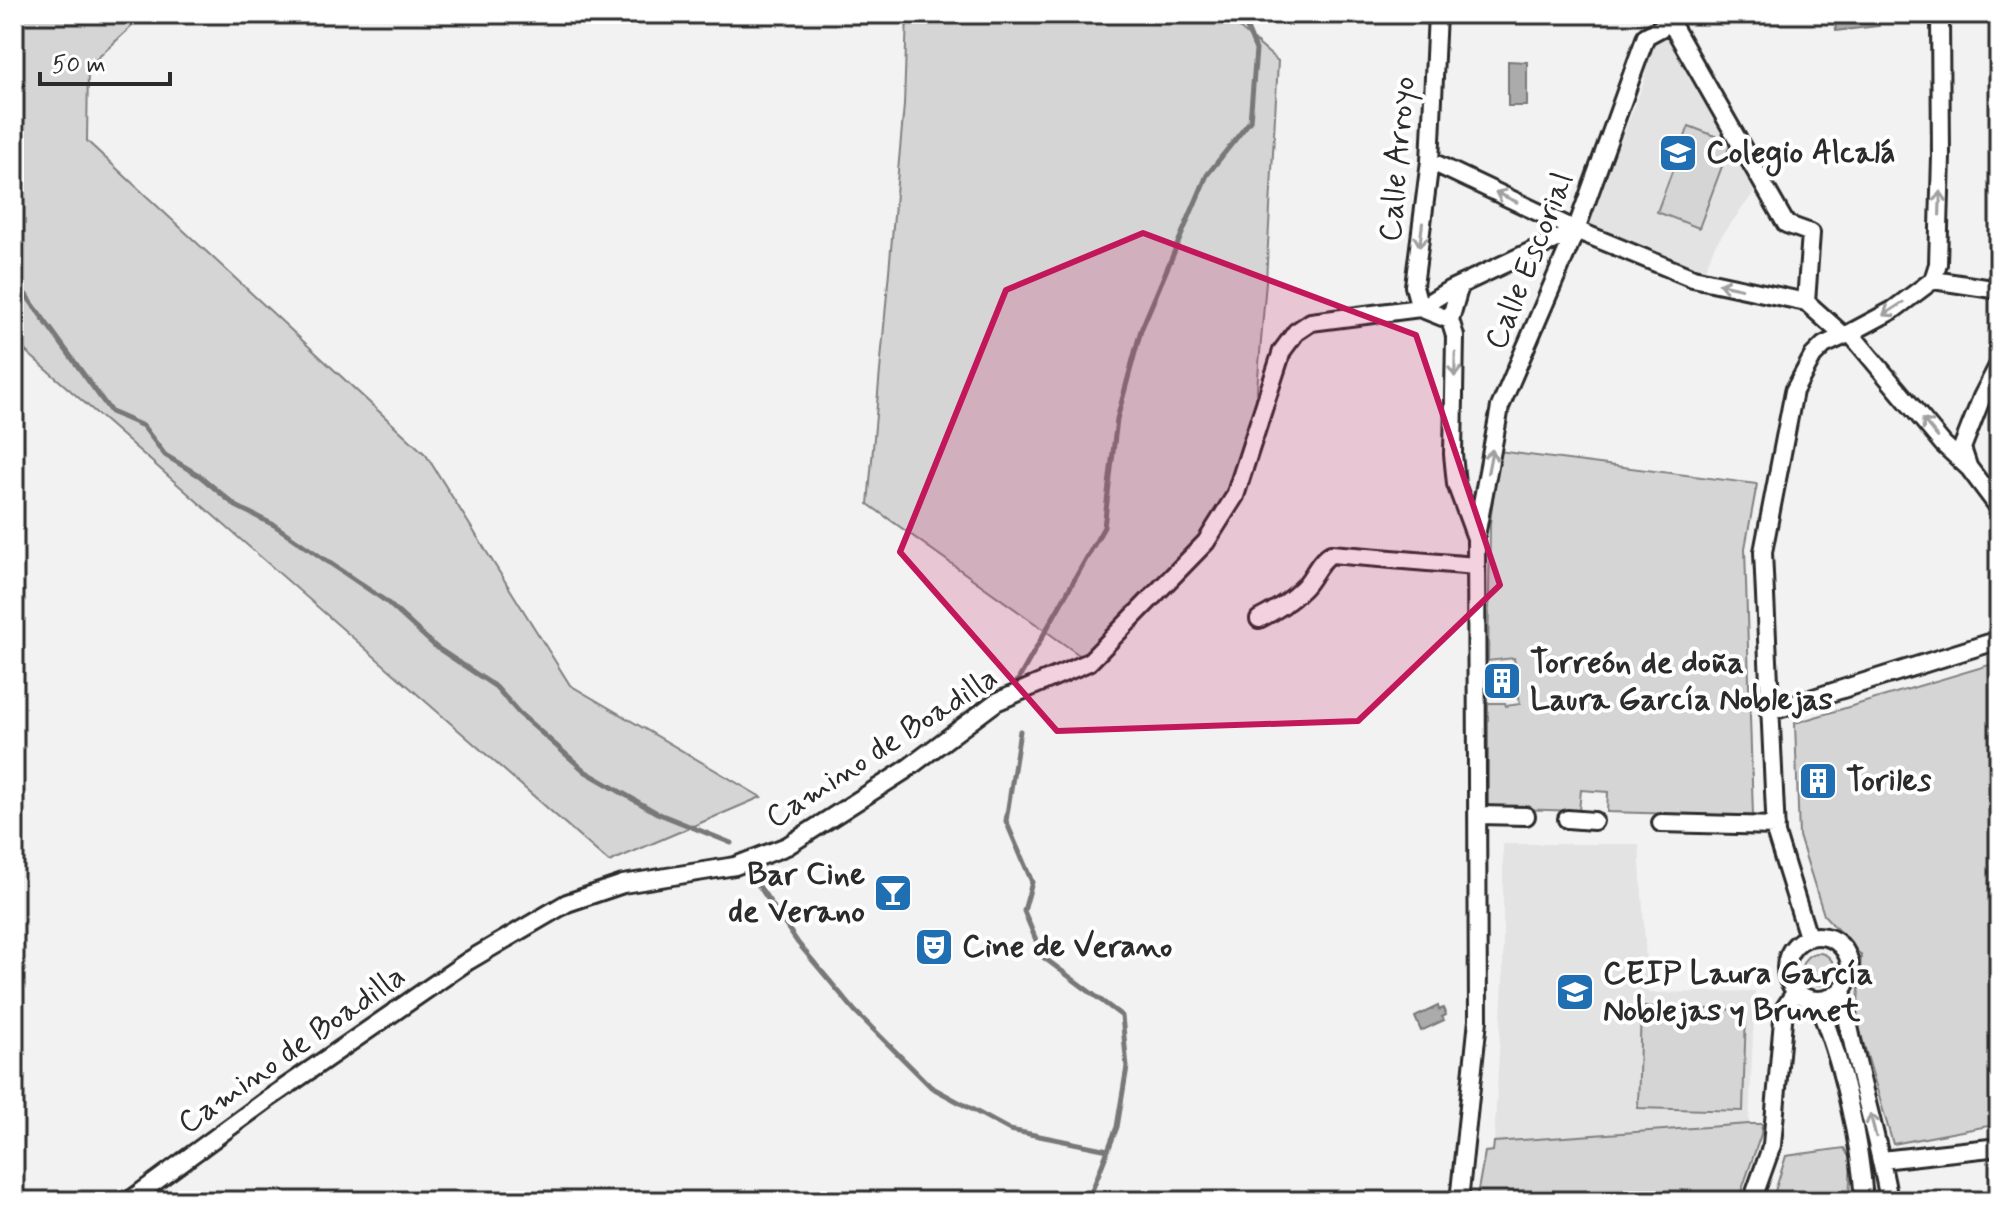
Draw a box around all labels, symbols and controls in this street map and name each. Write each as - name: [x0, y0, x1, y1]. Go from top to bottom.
- scale bar: [40, 36, 170, 86]
- text: 50 m: [52, 50, 106, 81]
- street label: Calle Arroyo: [1370, 74, 1426, 244]
- school or university icon: Colegio Alcalá: [1657, 132, 1699, 174]
- place label: Colegio Alcalá: [1706, 132, 1895, 177]
- street label: Calle Escorial: [1475, 166, 1585, 356]
- one-way arrow: [1494, 189, 1518, 204]
- one-way arrow: [1932, 190, 1947, 217]
- one-way arrow: [1413, 222, 1428, 247]
- one-way arrow: [1718, 277, 1744, 292]
- one-way arrow: [1882, 301, 1905, 317]
- one-way arrow: [1447, 351, 1462, 378]
- one-way arrow: [1921, 418, 1939, 439]
- one-way arrow: [1483, 449, 1498, 474]
- place label: Torreón de doña Laura García Noblejas: [1530, 642, 1833, 721]
- street label: Camino de Boadilla: [758, 657, 1006, 839]
- building icon: Torreón de doña Laura García Noblejas: [1481, 660, 1523, 702]
- building icon: Toriles: [1797, 760, 1839, 802]
- place label: Toriles: [1846, 760, 1932, 802]
- place label: Bar Cine de Verano: [728, 854, 865, 933]
- bar icon: Bar Cine de Verano: [872, 872, 914, 914]
- theatre icon: Cine de Verano: [913, 926, 955, 968]
- place label: Cine de Verano: [962, 926, 1172, 968]
- place label: CEIP Laura García Noblejas y Brunet: [1603, 953, 1873, 1032]
- street label: Camino de Boadilla: [170, 956, 414, 1144]
- school or university icon: CEIP Laura García Noblejas y Brunet: [1554, 971, 1596, 1013]
- one-way arrow: [1865, 1112, 1880, 1138]

